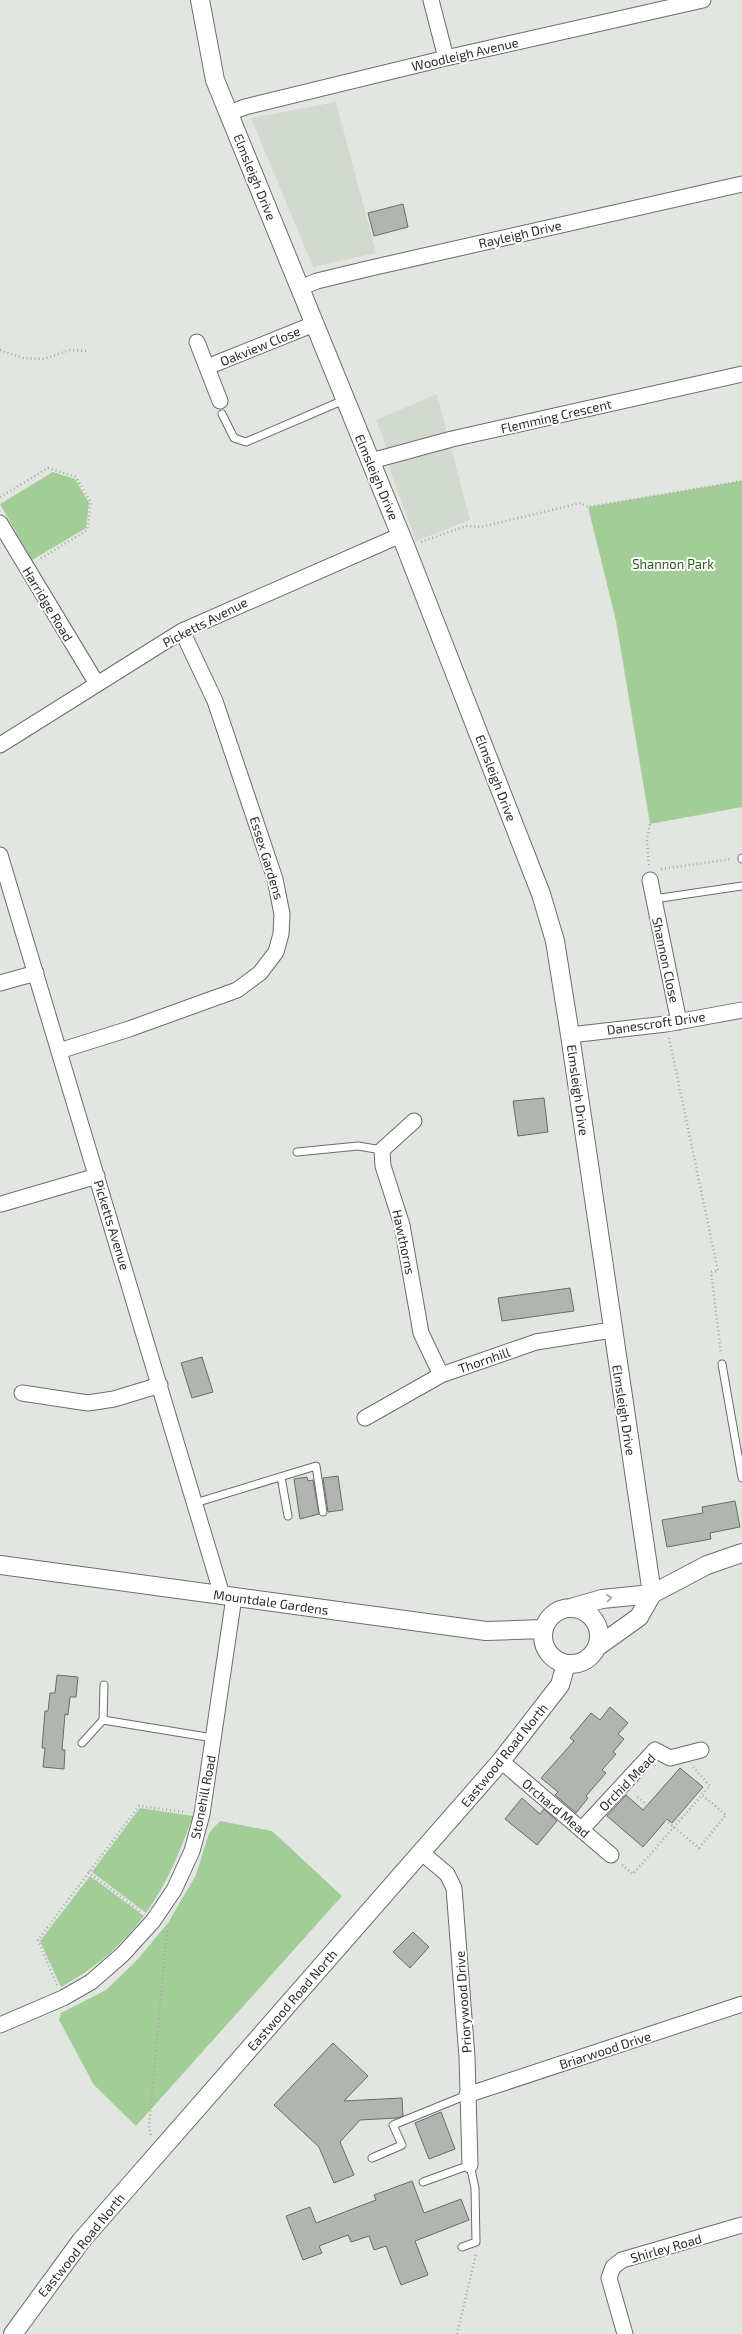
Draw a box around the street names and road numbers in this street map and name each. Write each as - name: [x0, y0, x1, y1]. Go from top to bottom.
- street label: Woodleigh Avenue: [410, 34, 520, 74]
- street label: Elmsleigh Drive: [230, 131, 280, 223]
- street label: Rayleigh Drive: [477, 217, 563, 251]
- street label: Oakview Close: [218, 323, 302, 369]
- street label: Flemming Crescent: [499, 395, 613, 437]
- street label: Elmsleigh Drive: [352, 432, 402, 522]
- street label: Harridge Road: [20, 564, 76, 644]
- street label: Picketts Avenue: [160, 594, 250, 650]
- street label: Elmsleigh Drive: [472, 732, 520, 824]
- street label: Essex Gardens: [247, 814, 287, 902]
- street label: Shannon Close: [649, 916, 683, 1004]
- street label: Danescroft Drive: [606, 1008, 706, 1038]
- street label: Elmsleigh Drive: [564, 1043, 592, 1137]
- street label: Picketts Avenue: [91, 1178, 133, 1272]
- street label: Hawthorns: [389, 1208, 419, 1276]
- street label: Thornhill: [456, 1344, 512, 1376]
- street label: Elmsleigh Drive: [609, 1363, 639, 1457]
- street label: Mountdale Gardens: [212, 1586, 330, 1618]
- street label: Eastwood Road North: [457, 1700, 551, 1810]
- street label: Orchid Mead: [595, 1750, 659, 1814]
- street label: Stonehill Road: [187, 1754, 219, 1840]
- street label: Orchard Mead: [519, 1775, 593, 1841]
- street label: Eastwood Road North: [244, 1946, 340, 2054]
- street label: Priorywood Drive: [451, 1950, 475, 2054]
- street label: Briarwood Drive: [557, 2028, 653, 2072]
- street label: Eastwood Road North: [34, 2190, 128, 2300]
- street label: Shirley Road: [628, 2230, 704, 2266]

